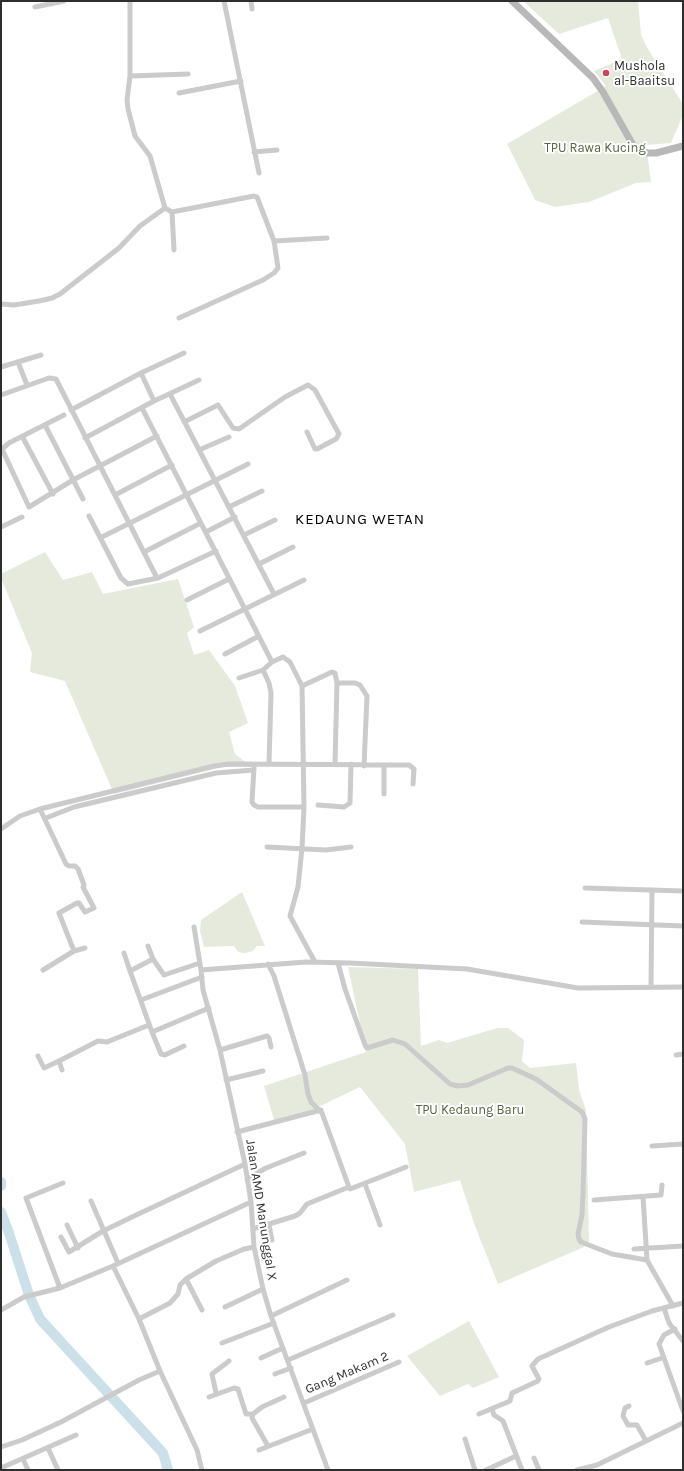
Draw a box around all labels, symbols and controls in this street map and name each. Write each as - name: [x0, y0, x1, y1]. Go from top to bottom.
- place label: Mushola al-Baaitsu: [614, 58, 675, 89]
- marker: Mushola al-Baaitsu: [601, 68, 611, 78]
- park label: TPU Rawa Kucing: [544, 140, 646, 156]
- district label: KEDAUNG WETAN: [295, 511, 425, 529]
- park label: TPU Kedaung Baru: [416, 1102, 524, 1118]
- street label: Jalan AMD Manunggal X: [242, 1138, 280, 1282]
- street label: Gang Makam 2: [303, 1348, 391, 1398]

